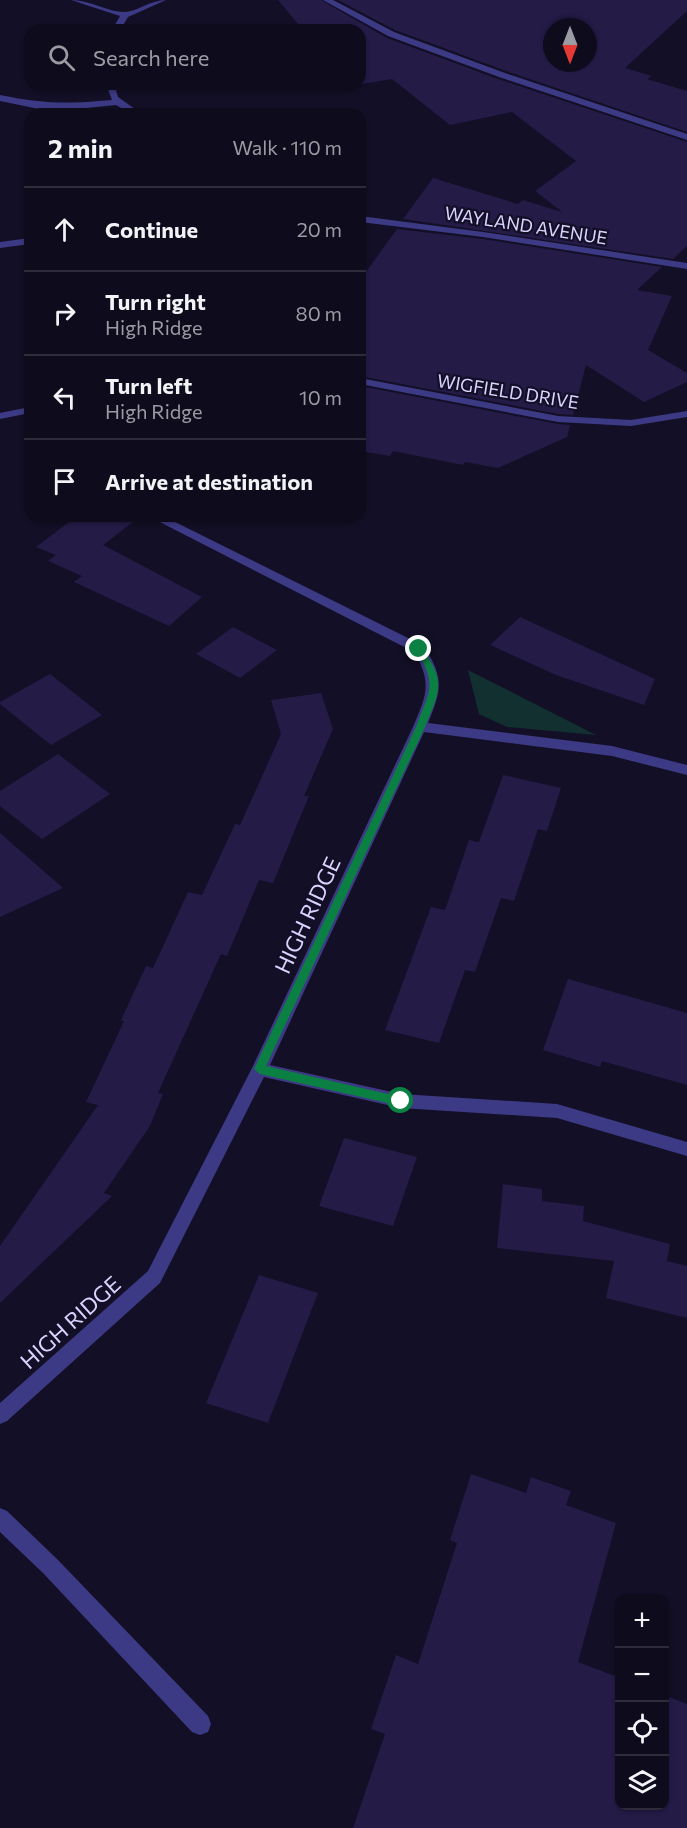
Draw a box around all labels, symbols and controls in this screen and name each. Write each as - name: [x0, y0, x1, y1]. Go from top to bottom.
- north arrow: [543, 18, 597, 72]
- search box: [24, 24, 366, 90]
- icon: search: [45, 41, 78, 74]
- text: Search here: [93, 44, 209, 71]
- text: 2 min: [48, 132, 113, 163]
- text: Walk · 110 m: [232, 135, 342, 159]
- street label: WAYLAND AVENUE: [443, 201, 609, 249]
- icon: ahead: [48, 213, 81, 246]
- text: Continue: [105, 216, 198, 243]
- text: 20 m: [297, 217, 342, 241]
- text: Turn right: [105, 288, 206, 315]
- icon: right: [48, 297, 81, 330]
- text: 80 m: [296, 301, 342, 325]
- text: High Ridge: [105, 315, 203, 339]
- street label: WIGFIELD DRIVE: [436, 369, 580, 413]
- text: Turn left: [105, 372, 192, 399]
- icon: left: [48, 381, 81, 414]
- text: 10 m: [299, 385, 342, 409]
- text: High Ridge: [105, 399, 203, 423]
- icon: arrive: [48, 465, 81, 498]
- text: Arrive at destination: [105, 468, 313, 495]
- route end: [405, 635, 431, 661]
- street label: HIGH RIDGE: [268, 852, 346, 978]
- route start: [387, 1087, 413, 1113]
- street label: HIGH RIDGE: [14, 1270, 126, 1374]
- map controls: [615, 1594, 669, 1810]
- button: +: [615, 1594, 669, 1648]
- button: −: [615, 1648, 669, 1702]
- button: locate: [615, 1702, 669, 1756]
- button: layers: [615, 1756, 669, 1810]

